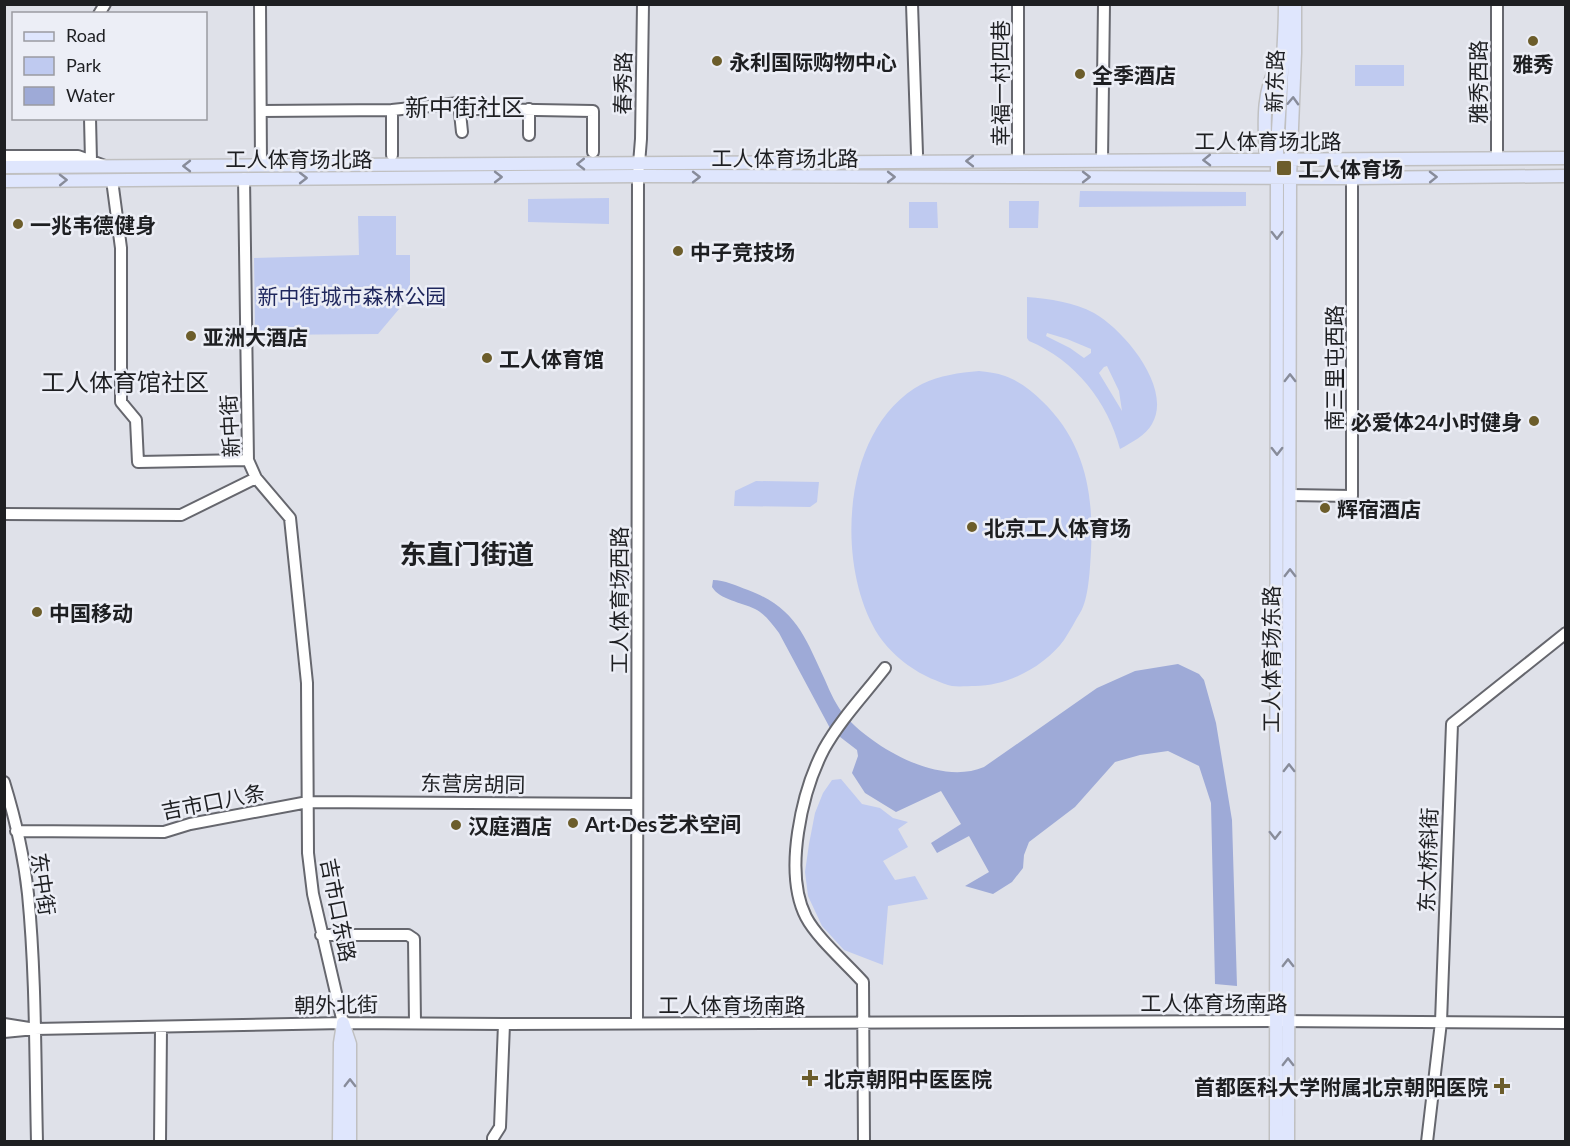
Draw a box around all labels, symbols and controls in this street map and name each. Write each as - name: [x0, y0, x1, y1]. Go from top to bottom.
- legend: [12, 12, 207, 120]
- street label: 幸福一村四巷: [987, 20, 1012, 146]
- text: Road: [66, 24, 106, 46]
- marker: 雅秀: [1526, 34, 1540, 48]
- street label: 雅秀西路: [1465, 40, 1490, 124]
- place label: 永利国际购物中心: [729, 49, 897, 74]
- street label: 新东路: [1260, 49, 1288, 113]
- street label: 春秀路: [609, 51, 635, 115]
- place label: 雅秀: [1512, 51, 1554, 76]
- text: Park: [66, 54, 102, 76]
- marker: 永利国际购物中心: [710, 54, 724, 68]
- place label: 全季酒店: [1092, 62, 1176, 87]
- marker: 全季酒店: [1073, 67, 1087, 81]
- text: Water: [66, 84, 115, 106]
- district label: 新中街社区: [405, 92, 525, 121]
- one-way arrow: [1286, 96, 1299, 105]
- street label: 工人体育场北路: [1195, 128, 1342, 153]
- street label: 工人体育场北路: [712, 145, 859, 170]
- street label: 工人体育场北路: [226, 146, 373, 171]
- one-way arrow: [1203, 154, 1212, 166]
- one-way arrow: [966, 155, 975, 167]
- place label: 工人体育场: [1298, 156, 1403, 181]
- one-way arrow: [576, 158, 585, 170]
- marker: 工人体育场: [1275, 159, 1293, 177]
- one-way arrow: [183, 160, 192, 172]
- one-way arrow: [493, 171, 502, 183]
- one-way arrow: [692, 171, 701, 183]
- one-way arrow: [887, 171, 896, 183]
- one-way arrow: [1082, 171, 1091, 183]
- one-way arrow: [1428, 171, 1437, 183]
- one-way arrow: [298, 172, 307, 184]
- one-way arrow: [58, 174, 67, 186]
- place label: 一兆韦德健身: [30, 212, 156, 237]
- marker: 一兆韦德健身: [11, 217, 25, 231]
- one-way arrow: [1271, 231, 1283, 240]
- place label: 中子竞技场: [690, 239, 795, 264]
- marker: 中子竞技场: [671, 244, 685, 258]
- park label: 新中街城市森林公园: [258, 283, 447, 308]
- street label: 南三里屯西路: [1321, 305, 1346, 431]
- place label: 亚洲大酒店: [203, 324, 308, 349]
- marker: 亚洲大酒店: [184, 329, 198, 343]
- place label: 工人体育馆: [499, 346, 604, 371]
- marker: 工人体育馆: [480, 351, 494, 365]
- district label: 工人体育馆社区: [41, 367, 209, 396]
- one-way arrow: [1284, 373, 1296, 382]
- street label: 新中街: [215, 394, 243, 458]
- place label: 必爱体24小时健身: [1351, 409, 1522, 434]
- marker: 必爱体24小时健身: [1527, 414, 1541, 428]
- one-way arrow: [1271, 447, 1283, 456]
- place label: 辉宿酒店: [1337, 496, 1421, 521]
- marker: 辉宿酒店: [1318, 501, 1332, 515]
- place label: 北京工人体育场: [984, 515, 1131, 540]
- marker: 北京工人体育场: [965, 520, 979, 534]
- street label: 工人体育场西路: [606, 527, 631, 674]
- district label: 东直门街道: [400, 537, 535, 570]
- one-way arrow: [1284, 568, 1296, 577]
- street label: 工人体育场东路: [1258, 586, 1283, 733]
- place label: 中国移动: [49, 600, 133, 625]
- marker: 中国移动: [30, 605, 44, 619]
- one-way arrow: [1283, 763, 1295, 772]
- street label: 东营房胡同: [420, 770, 526, 796]
- street label: 吉市口八条: [159, 779, 267, 823]
- street label: 东大桥斜街: [1413, 807, 1441, 913]
- place label: Art·Des艺术空间: [584, 811, 741, 836]
- place label: 汉庭酒店: [468, 813, 552, 838]
- marker: Art·Des艺术空间: [566, 816, 580, 830]
- marker: 汉庭酒店: [449, 818, 463, 832]
- one-way arrow: [1269, 831, 1281, 840]
- street label: 东中街: [27, 851, 61, 917]
- street label: 吉市口东路: [317, 856, 361, 964]
- one-way arrow: [1282, 958, 1294, 967]
- street label: 工人体育场南路: [1141, 990, 1288, 1015]
- street label: 朝外北街: [294, 991, 378, 1017]
- street label: 工人体育场南路: [659, 992, 806, 1017]
- one-way arrow: [1282, 1058, 1294, 1067]
- place label: 北京朝阳中医医院: [824, 1066, 992, 1091]
- marker: 北京朝阳中医医院: [801, 1069, 819, 1087]
- place label: 首都医科大学附属北京朝阳医院: [1194, 1074, 1488, 1099]
- marker: 首都医科大学附属北京朝阳医院: [1493, 1077, 1511, 1095]
- one-way arrow: [344, 1079, 356, 1088]

